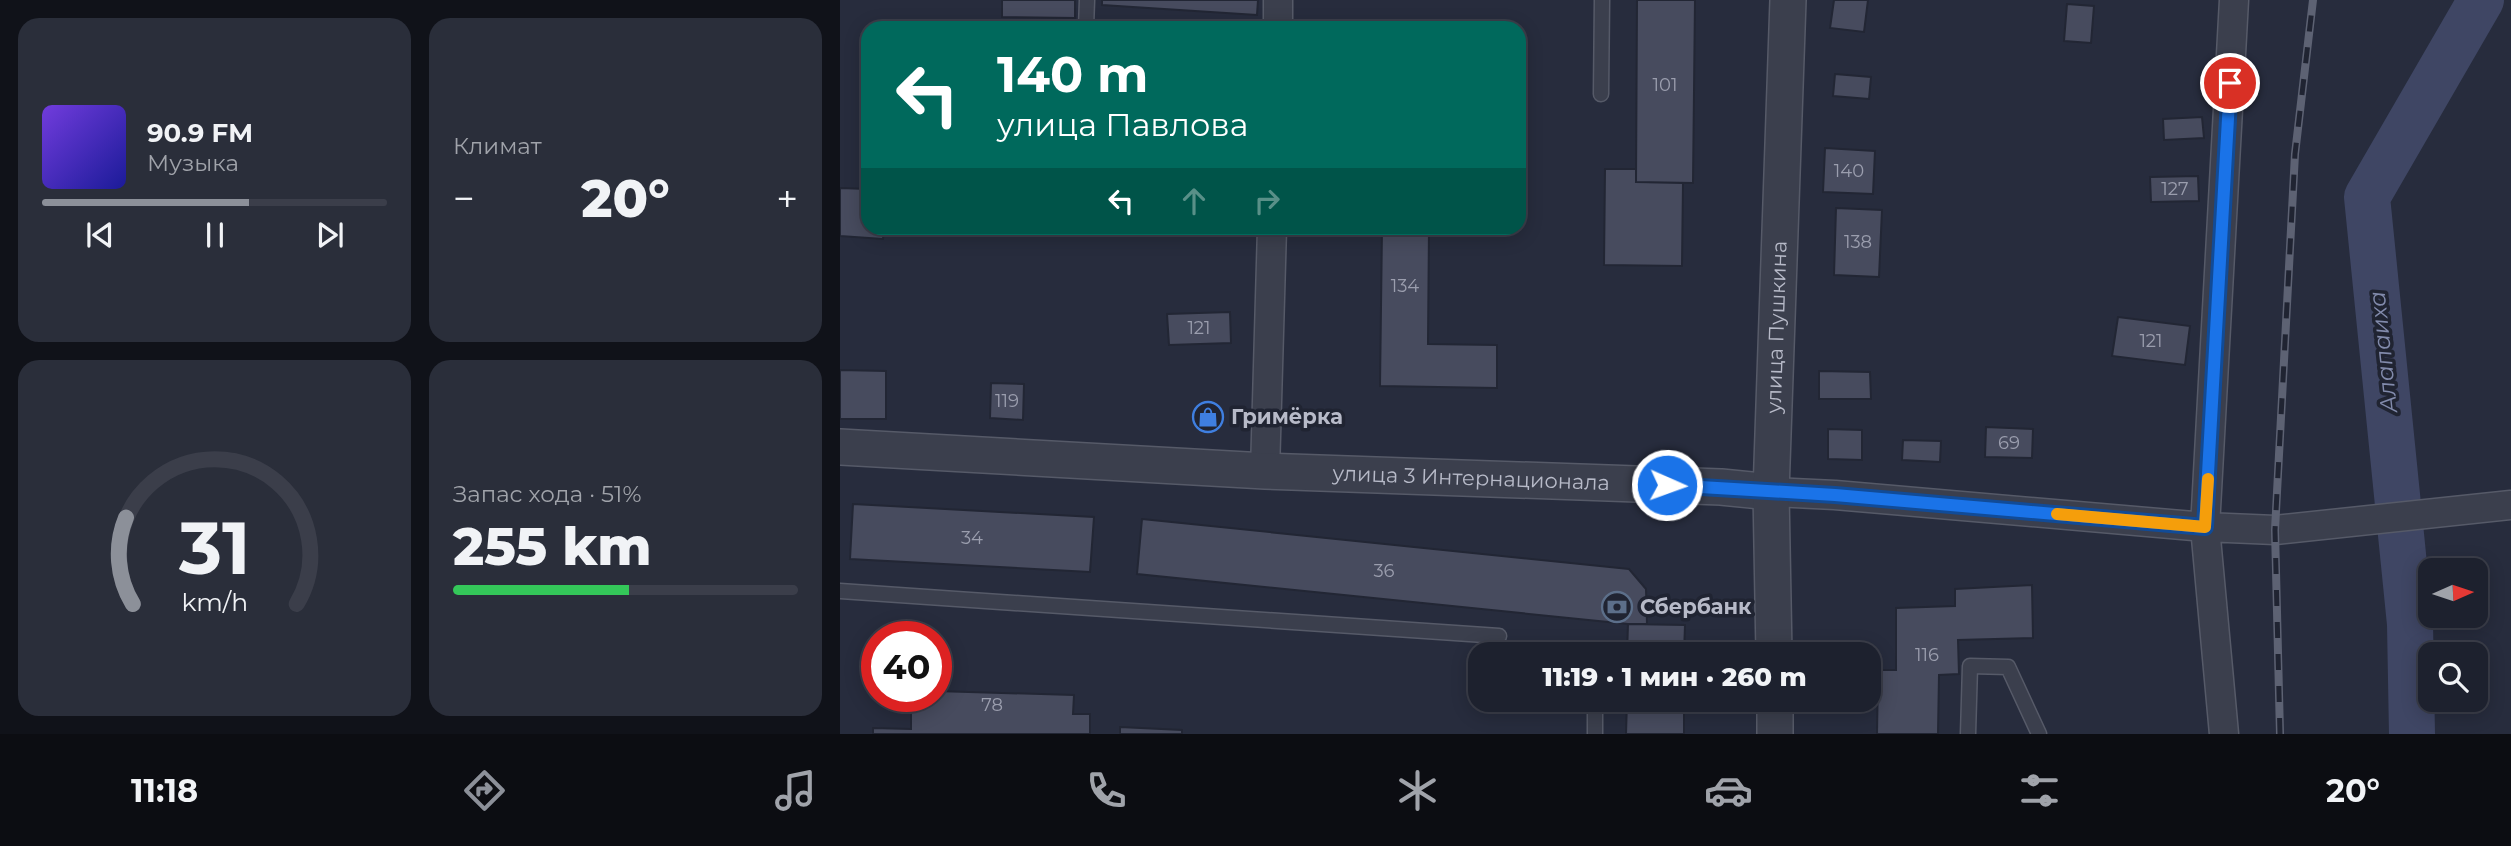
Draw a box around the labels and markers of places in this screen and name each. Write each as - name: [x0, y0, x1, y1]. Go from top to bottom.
- pin: [2200, 53, 2260, 113]
- shop icon: Гримёрка: [1191, 400, 1225, 434]
- place label: Гримёрка: [1231, 404, 1343, 429]
- bank icon: Сбербанк: [1600, 590, 1634, 624]
- place label: Сбербанк: [1640, 594, 1752, 619]

